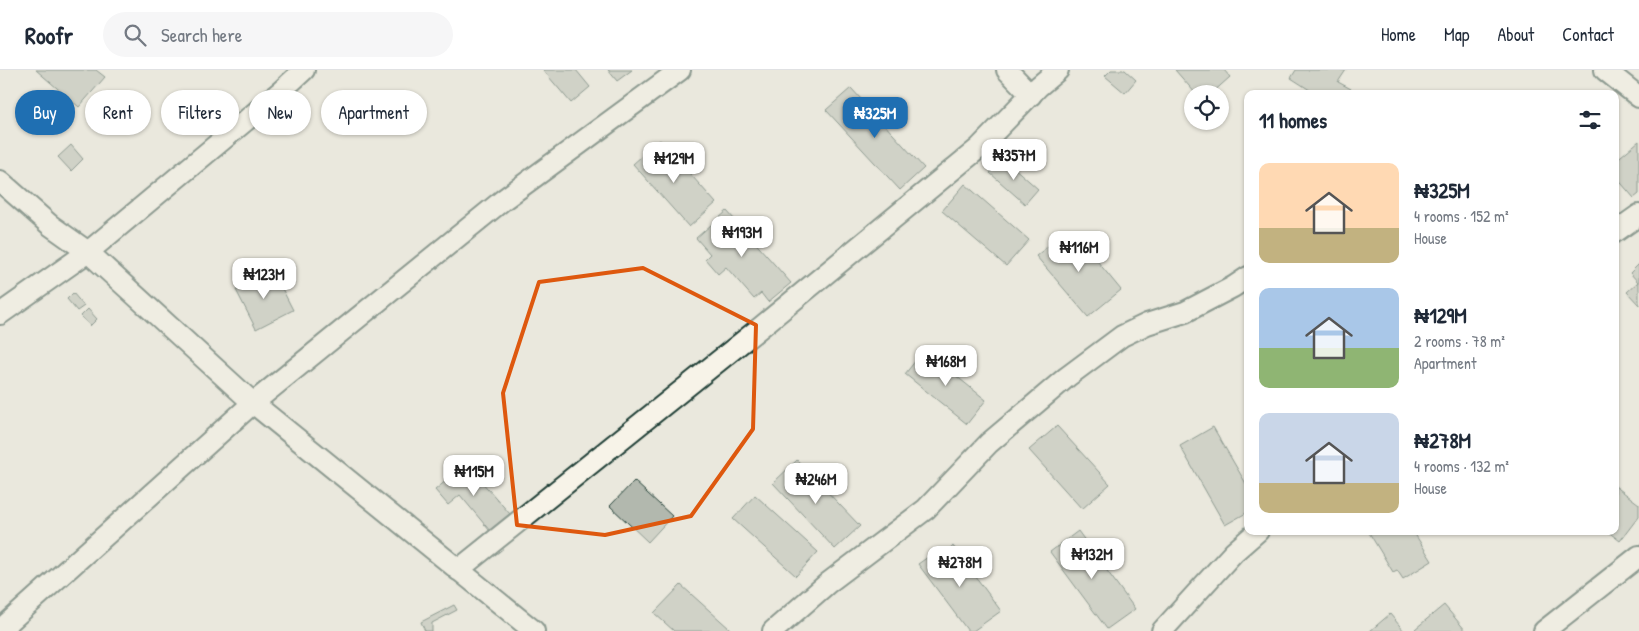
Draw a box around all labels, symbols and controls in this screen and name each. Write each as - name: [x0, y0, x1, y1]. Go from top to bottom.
- search box: [103, 12, 453, 57]
- text: Roofr: [25, 19, 73, 51]
- icon: search: [121, 21, 149, 49]
- text: Search here: [161, 22, 242, 48]
- text: Home: [1381, 22, 1416, 47]
- text: Map: [1444, 22, 1469, 47]
- text: About: [1497, 22, 1534, 47]
- text: Contact: [1562, 22, 1614, 47]
- map controls: [1184, 85, 1229, 130]
- button: locate: [1184, 85, 1229, 130]
- chip: Buy: [15, 90, 75, 135]
- chip: Rent: [85, 90, 151, 135]
- chip: Filters: [161, 90, 239, 135]
- chip: New: [249, 90, 311, 135]
- chip: Apartment: [321, 90, 427, 135]
- pin: ₦325M: [840, 97, 910, 139]
- text: ₦325M: [854, 102, 896, 124]
- text: 11 homes: [1259, 106, 1327, 135]
- icon: filters: [1576, 106, 1604, 134]
- pin: ₦357M: [979, 138, 1049, 181]
- pin: ₦129M: [639, 142, 709, 184]
- text: ₦357M: [993, 144, 1035, 166]
- text: ₦129M: [654, 147, 694, 169]
- text: ₦325M: [1414, 176, 1470, 205]
- icon: home: [1299, 183, 1359, 243]
- text: 4 rooms · 152 m²: [1414, 205, 1509, 227]
- pin: ₦193M: [707, 216, 777, 258]
- text: ₦193M: [722, 221, 762, 243]
- text: House: [1414, 227, 1447, 249]
- pin: ₦116M: [1044, 230, 1114, 273]
- text: ₦116M: [1059, 236, 1099, 258]
- pin: ₦123M: [229, 258, 299, 300]
- text: ₦123M: [243, 263, 285, 285]
- text: ₦129M: [1414, 301, 1467, 330]
- icon: home: [1299, 308, 1359, 368]
- text: 2 rooms · 78 m²: [1414, 330, 1505, 352]
- pin: ₦168M: [911, 344, 981, 387]
- text: ₦168M: [926, 350, 966, 372]
- text: Apartment: [1414, 352, 1477, 374]
- text: ₦278M: [1414, 426, 1471, 455]
- icon: home: [1299, 433, 1359, 493]
- pin: ₦115M: [439, 454, 509, 497]
- text: 4 rooms · 132 m²: [1414, 455, 1509, 477]
- text: ₦115M: [454, 460, 494, 482]
- pin: ₦246M: [781, 462, 851, 505]
- text: ₦246M: [796, 468, 836, 490]
- text: House: [1414, 477, 1447, 499]
- pin: ₦132M: [1057, 538, 1127, 580]
- text: ₦132M: [1071, 543, 1113, 565]
- pin: ₦278M: [925, 546, 995, 588]
- text: ₦278M: [938, 551, 982, 573]

